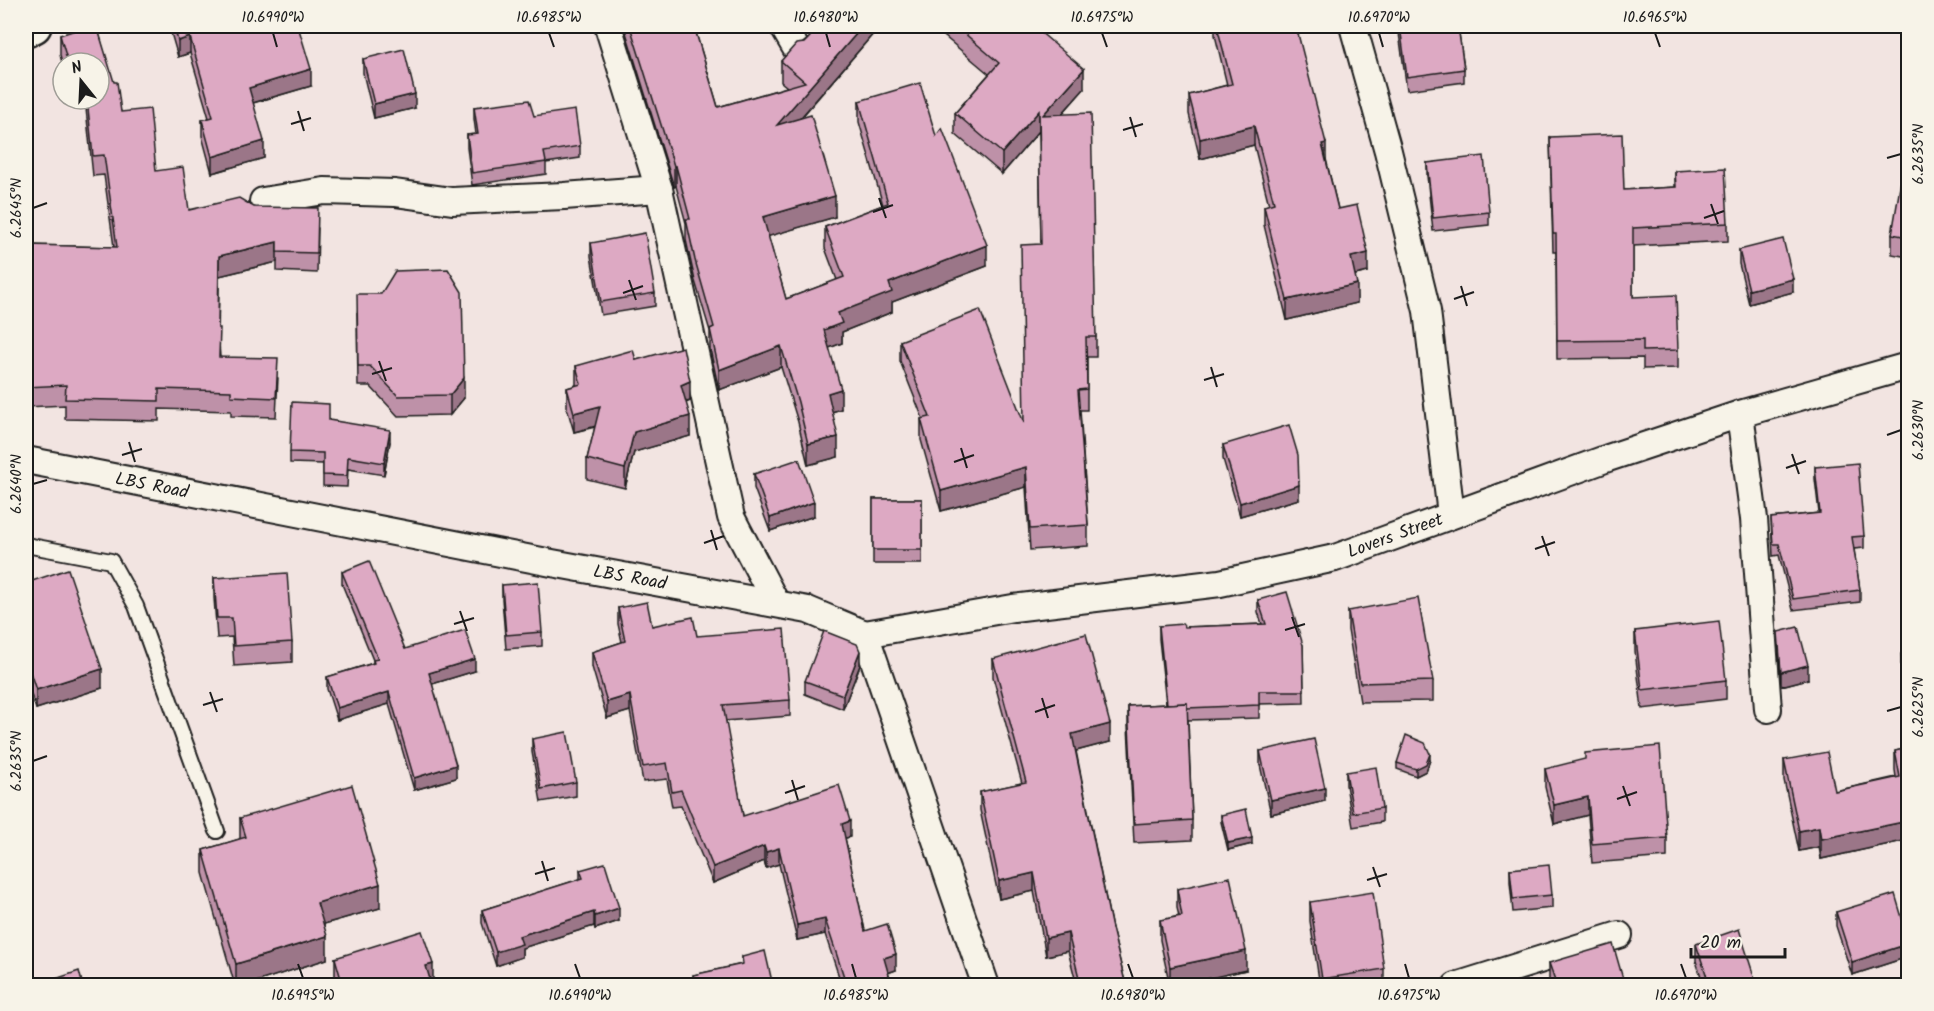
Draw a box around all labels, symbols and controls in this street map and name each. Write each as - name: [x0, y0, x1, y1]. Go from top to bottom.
- text: 10.6990°W: [241, 6, 305, 30]
- text: 10.6985°W: [516, 6, 582, 30]
- text: 10.6980°W: [794, 6, 859, 30]
- text: 10.6975°W: [1070, 6, 1134, 30]
- text: 10.6970°W: [1348, 6, 1411, 30]
- text: 10.6965°W: [1623, 6, 1688, 30]
- north arrow: [51, 51, 111, 111]
- text: N: [68, 55, 85, 82]
- text: 6.2635°N: [1907, 124, 1931, 184]
- text: 6.2645°N: [5, 178, 29, 238]
- text: 6.2630°N: [1907, 400, 1931, 460]
- text: 6.2640°N: [5, 454, 29, 514]
- street label: LBS Road: [113, 465, 192, 508]
- street label: Lovers Street: [1343, 505, 1449, 567]
- street label: LBS Road: [591, 558, 670, 599]
- text: 6.2625°N: [1907, 677, 1931, 737]
- text: 6.2635°N: [5, 731, 29, 791]
- scale bar: [1691, 921, 1786, 959]
- text: 20 m: [1700, 929, 1741, 958]
- text: 10.6995°W: [271, 984, 335, 1008]
- text: 10.6990°W: [548, 984, 612, 1008]
- text: 10.6985°W: [823, 984, 889, 1008]
- text: 10.6980°W: [1101, 984, 1166, 1008]
- text: 10.6975°W: [1377, 984, 1441, 1008]
- text: 10.6970°W: [1655, 984, 1718, 1008]

